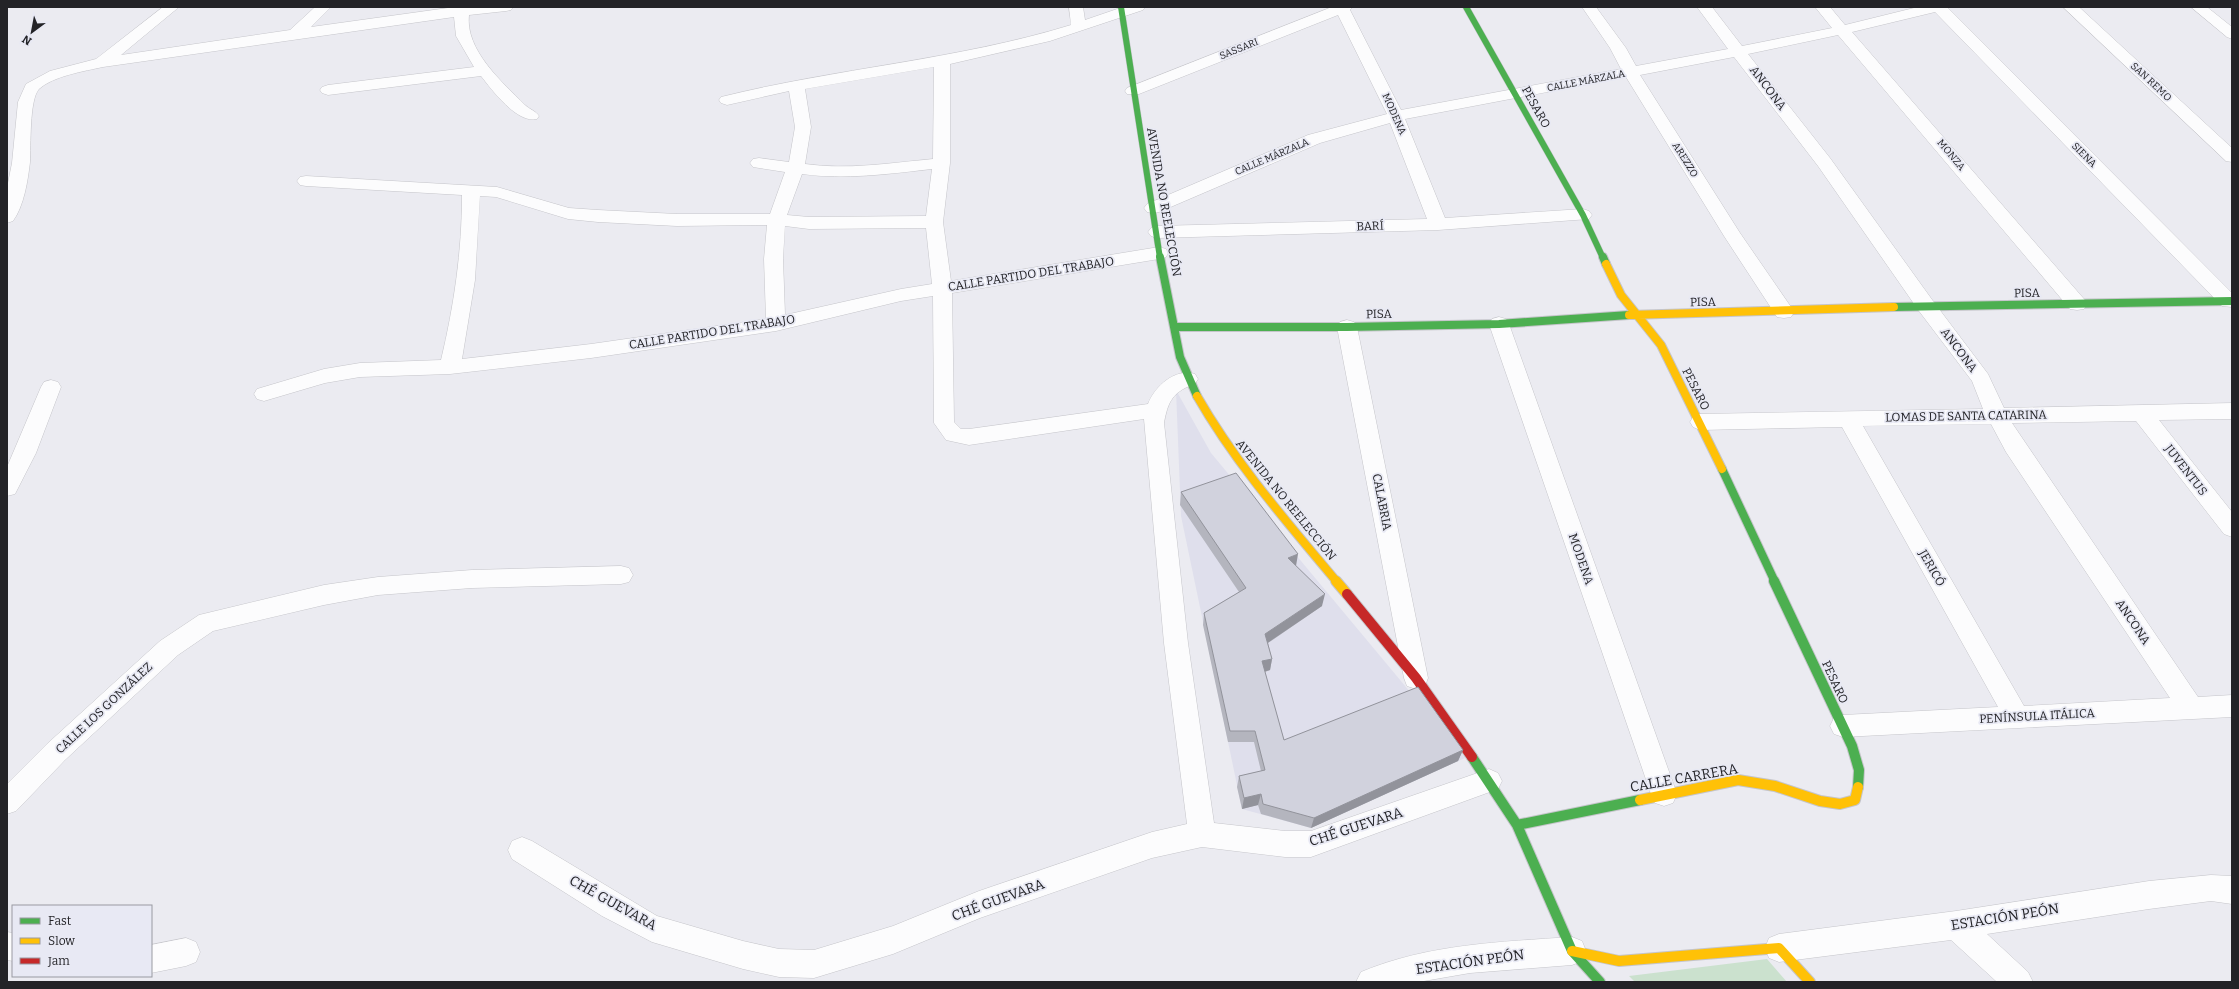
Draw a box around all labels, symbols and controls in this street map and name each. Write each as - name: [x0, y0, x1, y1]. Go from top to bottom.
- north arrow: [12, 12, 52, 52]
- text: N: [19, 32, 34, 48]
- street label: SASSARI: [1218, 36, 1261, 62]
- street label: SAN REMO: [2128, 60, 2174, 104]
- street label: ANCONA: [1747, 63, 1789, 113]
- street label: CALLE MÁRZALA: [1546, 65, 1627, 94]
- street label: PESARO: [1519, 84, 1553, 130]
- street label: MODENA: [1379, 91, 1409, 138]
- street label: AVENIDA NO REELECCIÓN: [1144, 126, 1185, 278]
- street label: CALLE MÁRZALA: [1232, 134, 1312, 178]
- street label: MONZA: [1934, 137, 1968, 174]
- street label: AREZZO: [1670, 140, 1700, 180]
- street label: SIENA: [2069, 140, 2100, 171]
- street label: BARÍ: [1356, 218, 1384, 233]
- street label: CALLE PARTIDO DEL TRABAJO: [947, 254, 1115, 294]
- street label: PISA: [2014, 286, 2041, 300]
- street label: PISA: [1690, 295, 1717, 309]
- street label: PISA: [1366, 307, 1393, 321]
- street label: CALLE PARTIDO DEL TRABAJO: [628, 312, 796, 352]
- street label: ANCONA: [1938, 325, 1980, 375]
- street label: PESARO: [1679, 365, 1713, 413]
- street label: LOMAS DE SANTA CATARINA: [1885, 408, 2047, 424]
- street label: AVENIDA NO REELECCIÓN: [1233, 436, 1340, 564]
- street label: JUVENTUS: [2161, 441, 2210, 498]
- street label: CALABRIA: [1370, 472, 1394, 532]
- street label: MODENA: [1566, 531, 1596, 587]
- street label: JERICÓ: [1915, 546, 1949, 589]
- street label: ANCONA: [2113, 597, 2154, 648]
- street label: PESARO: [1819, 658, 1851, 706]
- street label: CALLE LOS GONZÁLEZ: [52, 659, 155, 756]
- street label: PENÍNSULA ITÁLICA: [1979, 705, 2096, 726]
- street label: CALLE CARRERA: [1629, 760, 1739, 796]
- street label: CHÉ GUEVARA: [1307, 803, 1405, 850]
- street label: CHÉ GUEVARA: [566, 871, 660, 934]
- street label: CHÉ GUEVARA: [949, 874, 1047, 925]
- street label: ESTACIÓN PEÓN: [1949, 899, 2060, 934]
- legend: [12, 905, 152, 977]
- text: Fast: [48, 914, 72, 928]
- text: Slow: [48, 934, 75, 948]
- street label: ESTACIÓN PEÓN: [1414, 945, 1525, 978]
- text: Jam: [47, 954, 70, 968]

